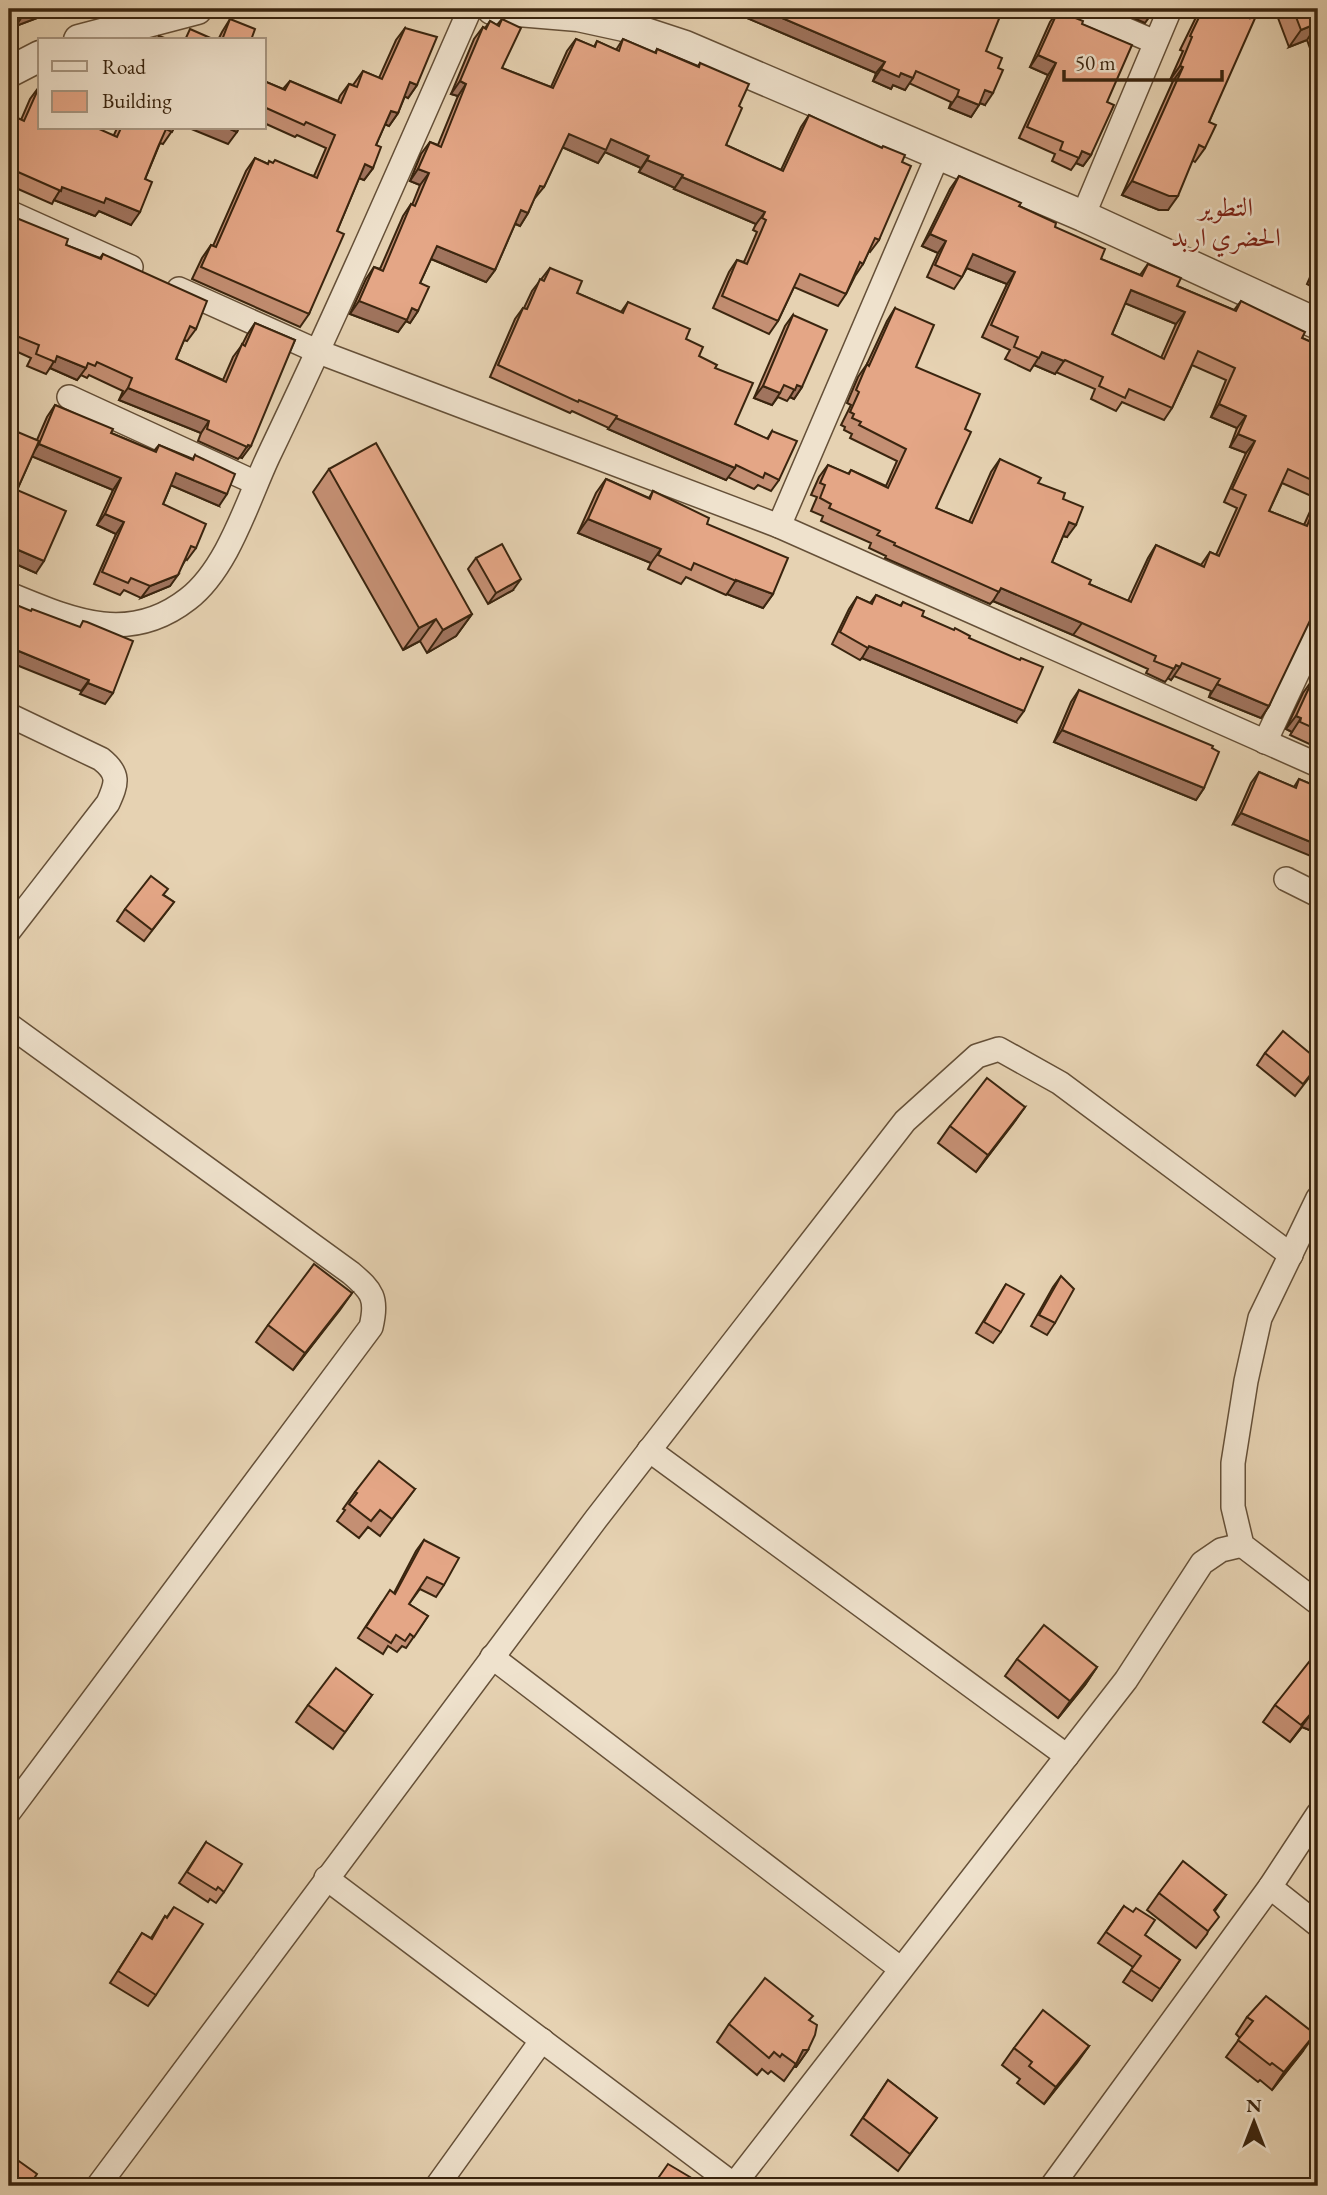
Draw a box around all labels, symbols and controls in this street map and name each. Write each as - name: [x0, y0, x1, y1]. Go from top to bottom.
- legend: [38, 38, 266, 130]
- scale bar: [1064, 38, 1222, 82]
- text: 50 m: [1075, 49, 1116, 76]
- text: Road: [102, 53, 146, 80]
- text: Building: [102, 87, 172, 114]
- district label: التطوير الحضري اربد: [1171, 190, 1281, 258]
- north arrow: [1218, 2086, 1288, 2156]
- text: N: [1246, 2093, 1262, 2118]

